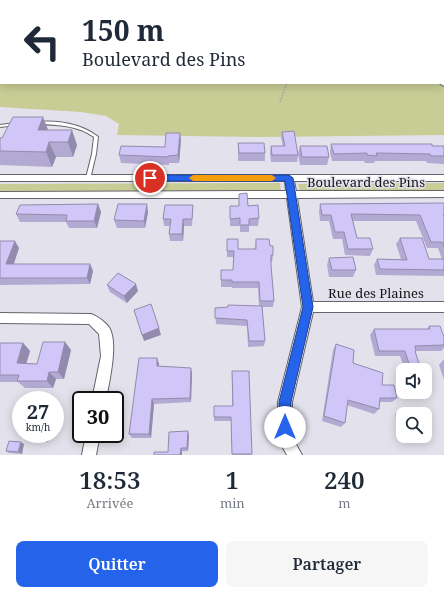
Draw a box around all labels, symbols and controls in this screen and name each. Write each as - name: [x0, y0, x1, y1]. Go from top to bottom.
- text: 150 m: [82, 11, 164, 49]
- icon: left: [16, 16, 68, 68]
- text: Boulevard des Pins: [82, 47, 245, 71]
- pin: [133, 161, 167, 195]
- icon: arrive: [139, 167, 161, 189]
- street label: Boulevard des Pins: [307, 173, 425, 191]
- street label: Rue des Plaines: [328, 284, 424, 302]
- map controls: [396, 363, 432, 443]
- button: sound: [396, 363, 432, 399]
- speed limit sign: 30: [72, 391, 124, 443]
- text: 27: [27, 398, 49, 425]
- position arrow: [264, 406, 306, 448]
- button: search: [396, 407, 432, 443]
- text: km/h: [26, 420, 50, 434]
- text: 18:53: [79, 463, 141, 496]
- text: 1: [226, 463, 239, 496]
- text: 240: [324, 463, 365, 496]
- text: Arrivée: [86, 494, 133, 512]
- text: min: [220, 494, 245, 512]
- text: m: [338, 494, 350, 512]
- button: Quitter: [16, 541, 218, 587]
- button: Partager: [226, 541, 428, 587]

